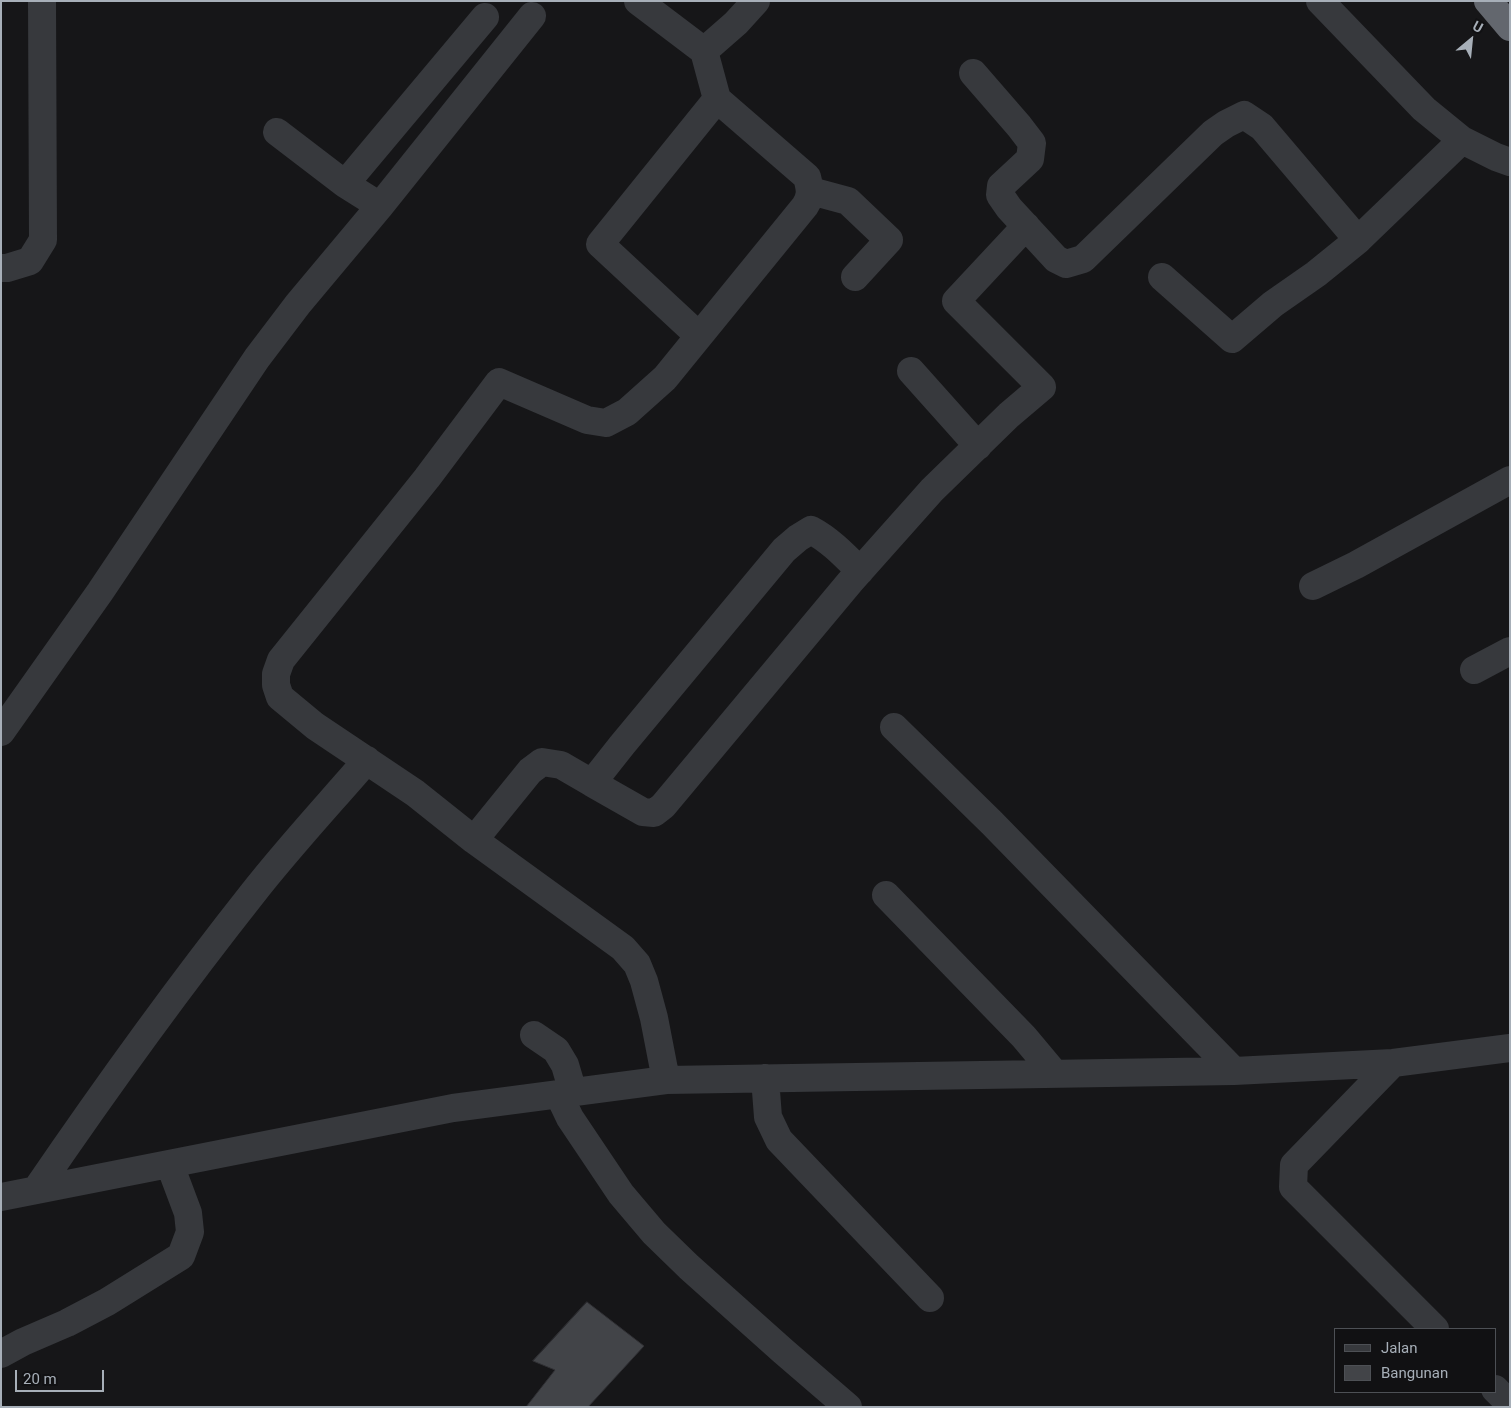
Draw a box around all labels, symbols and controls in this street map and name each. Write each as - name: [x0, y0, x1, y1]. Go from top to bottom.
- north arrow: [1446, 15, 1496, 65]
- text: U: [1470, 18, 1486, 36]
- legend: [1334, 1328, 1496, 1393]
- text: Jalan: [1381, 1339, 1418, 1357]
- scale bar: [18, 1360, 106, 1392]
- text: Bangunan: [1381, 1364, 1448, 1382]
- text: 20 m: [23, 1370, 57, 1388]

